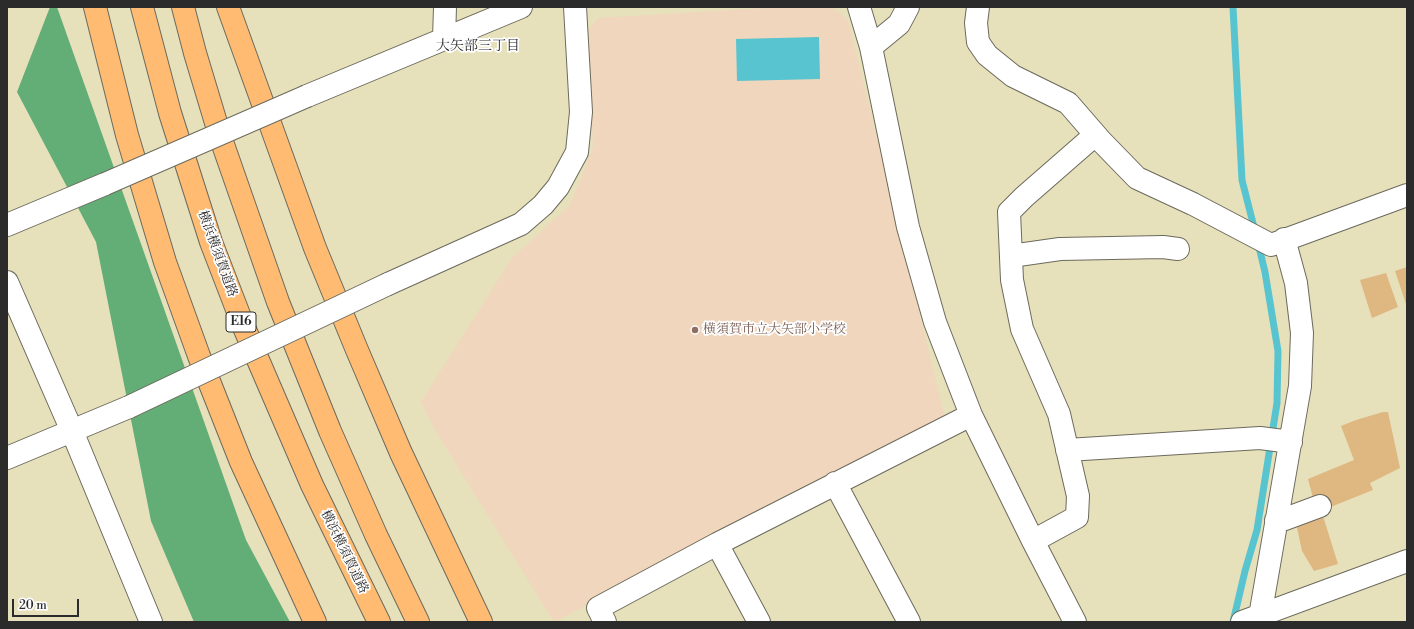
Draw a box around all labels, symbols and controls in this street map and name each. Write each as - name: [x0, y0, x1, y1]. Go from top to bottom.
- district label: 大矢部三丁目: [436, 39, 520, 55]
- street label: 横浜横須賀道路: [194, 209, 240, 299]
- road number: E16: [226, 312, 256, 332]
- place label: 横須賀市立大矢部小学校: [703, 322, 846, 338]
- marker: 横須賀市立大矢部小学校: [690, 325, 700, 335]
- street label: 横浜横須賀道路: [317, 508, 371, 596]
- scale bar: [14, 591, 81, 617]
- text: 20 m: [19, 598, 47, 613]

